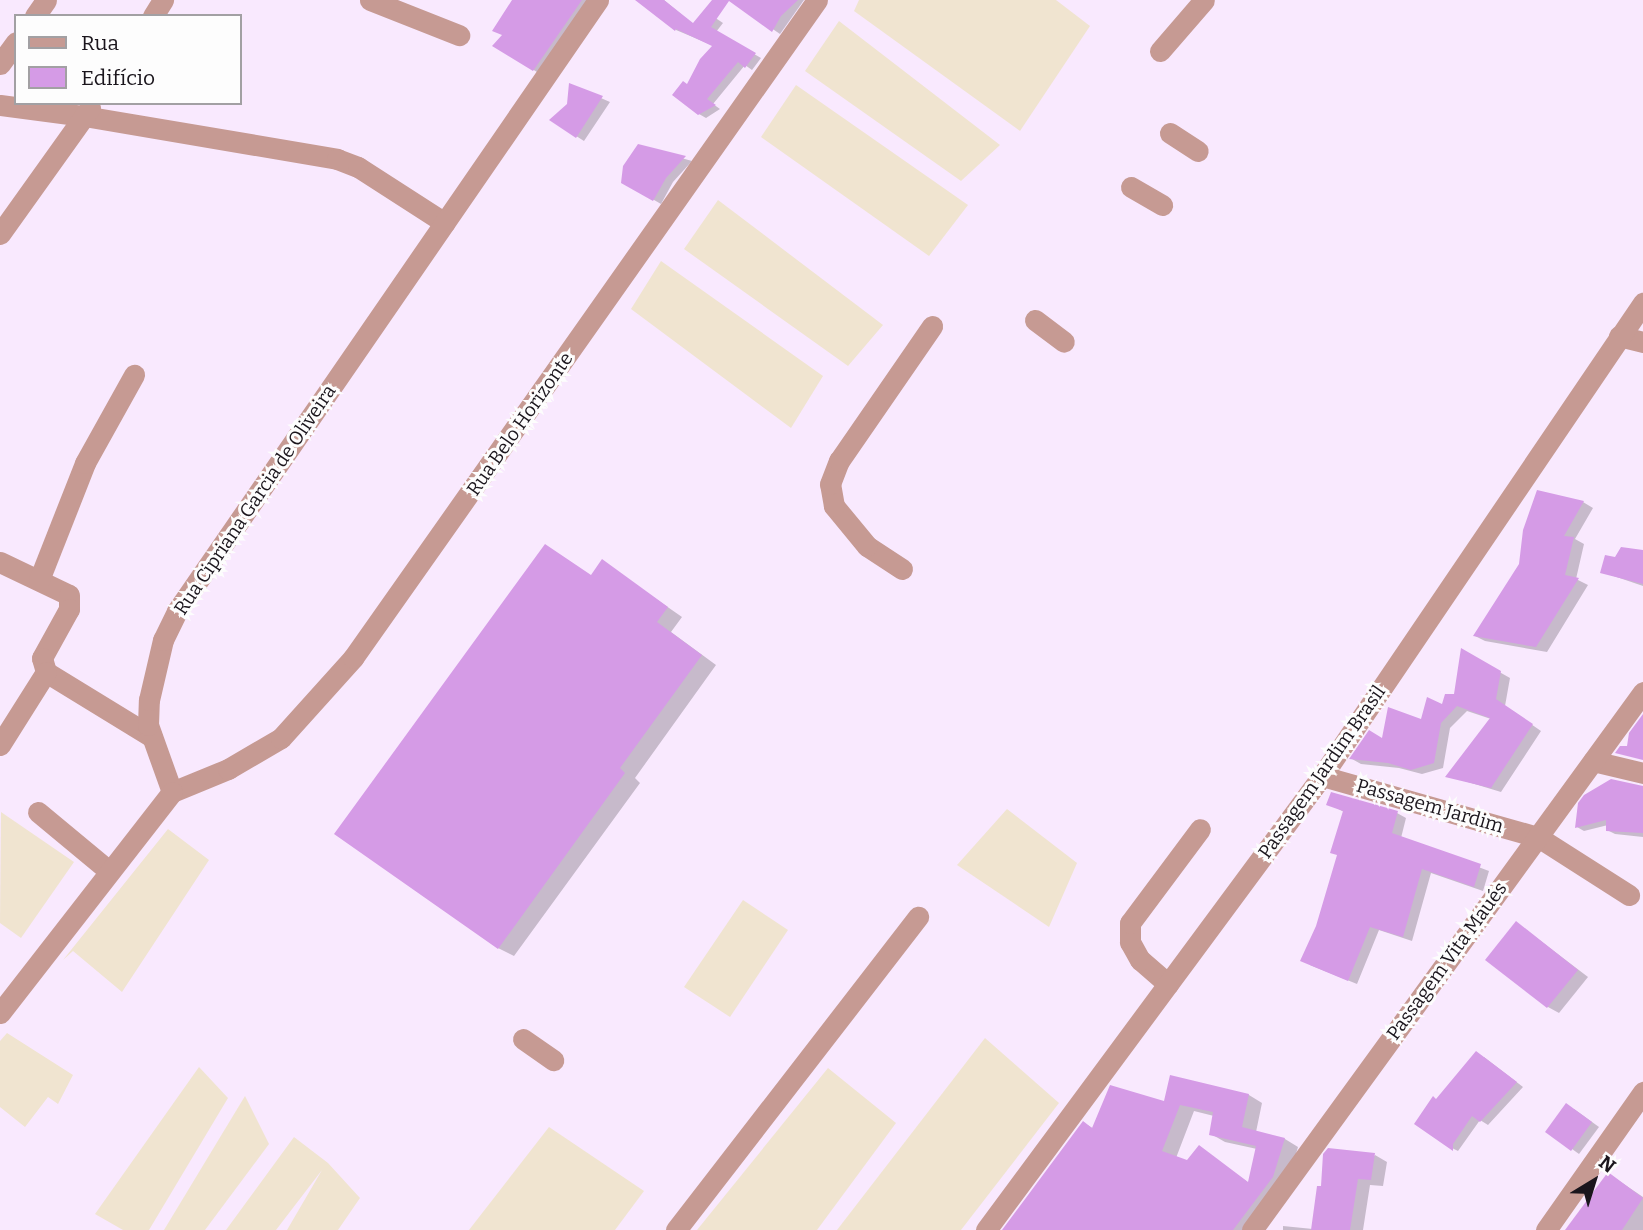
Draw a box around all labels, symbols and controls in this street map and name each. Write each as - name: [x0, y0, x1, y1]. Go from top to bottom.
- legend: [14, 14, 242, 105]
- text: Rua: [81, 30, 119, 56]
- text: Edifício: [81, 65, 155, 91]
- street label: Rua Belo Horizonte: [462, 348, 578, 500]
- street label: Rua Cipriana Garcia de Oliveira: [169, 381, 341, 619]
- street label: Passagem Jardim Brasil: [1254, 681, 1390, 863]
- street label: Passagem Jardim: [1354, 774, 1506, 838]
- street label: Passagem Vita Maués: [1382, 878, 1512, 1044]
- north arrow: [1559, 1146, 1629, 1216]
- text: N: [1594, 1150, 1620, 1178]

